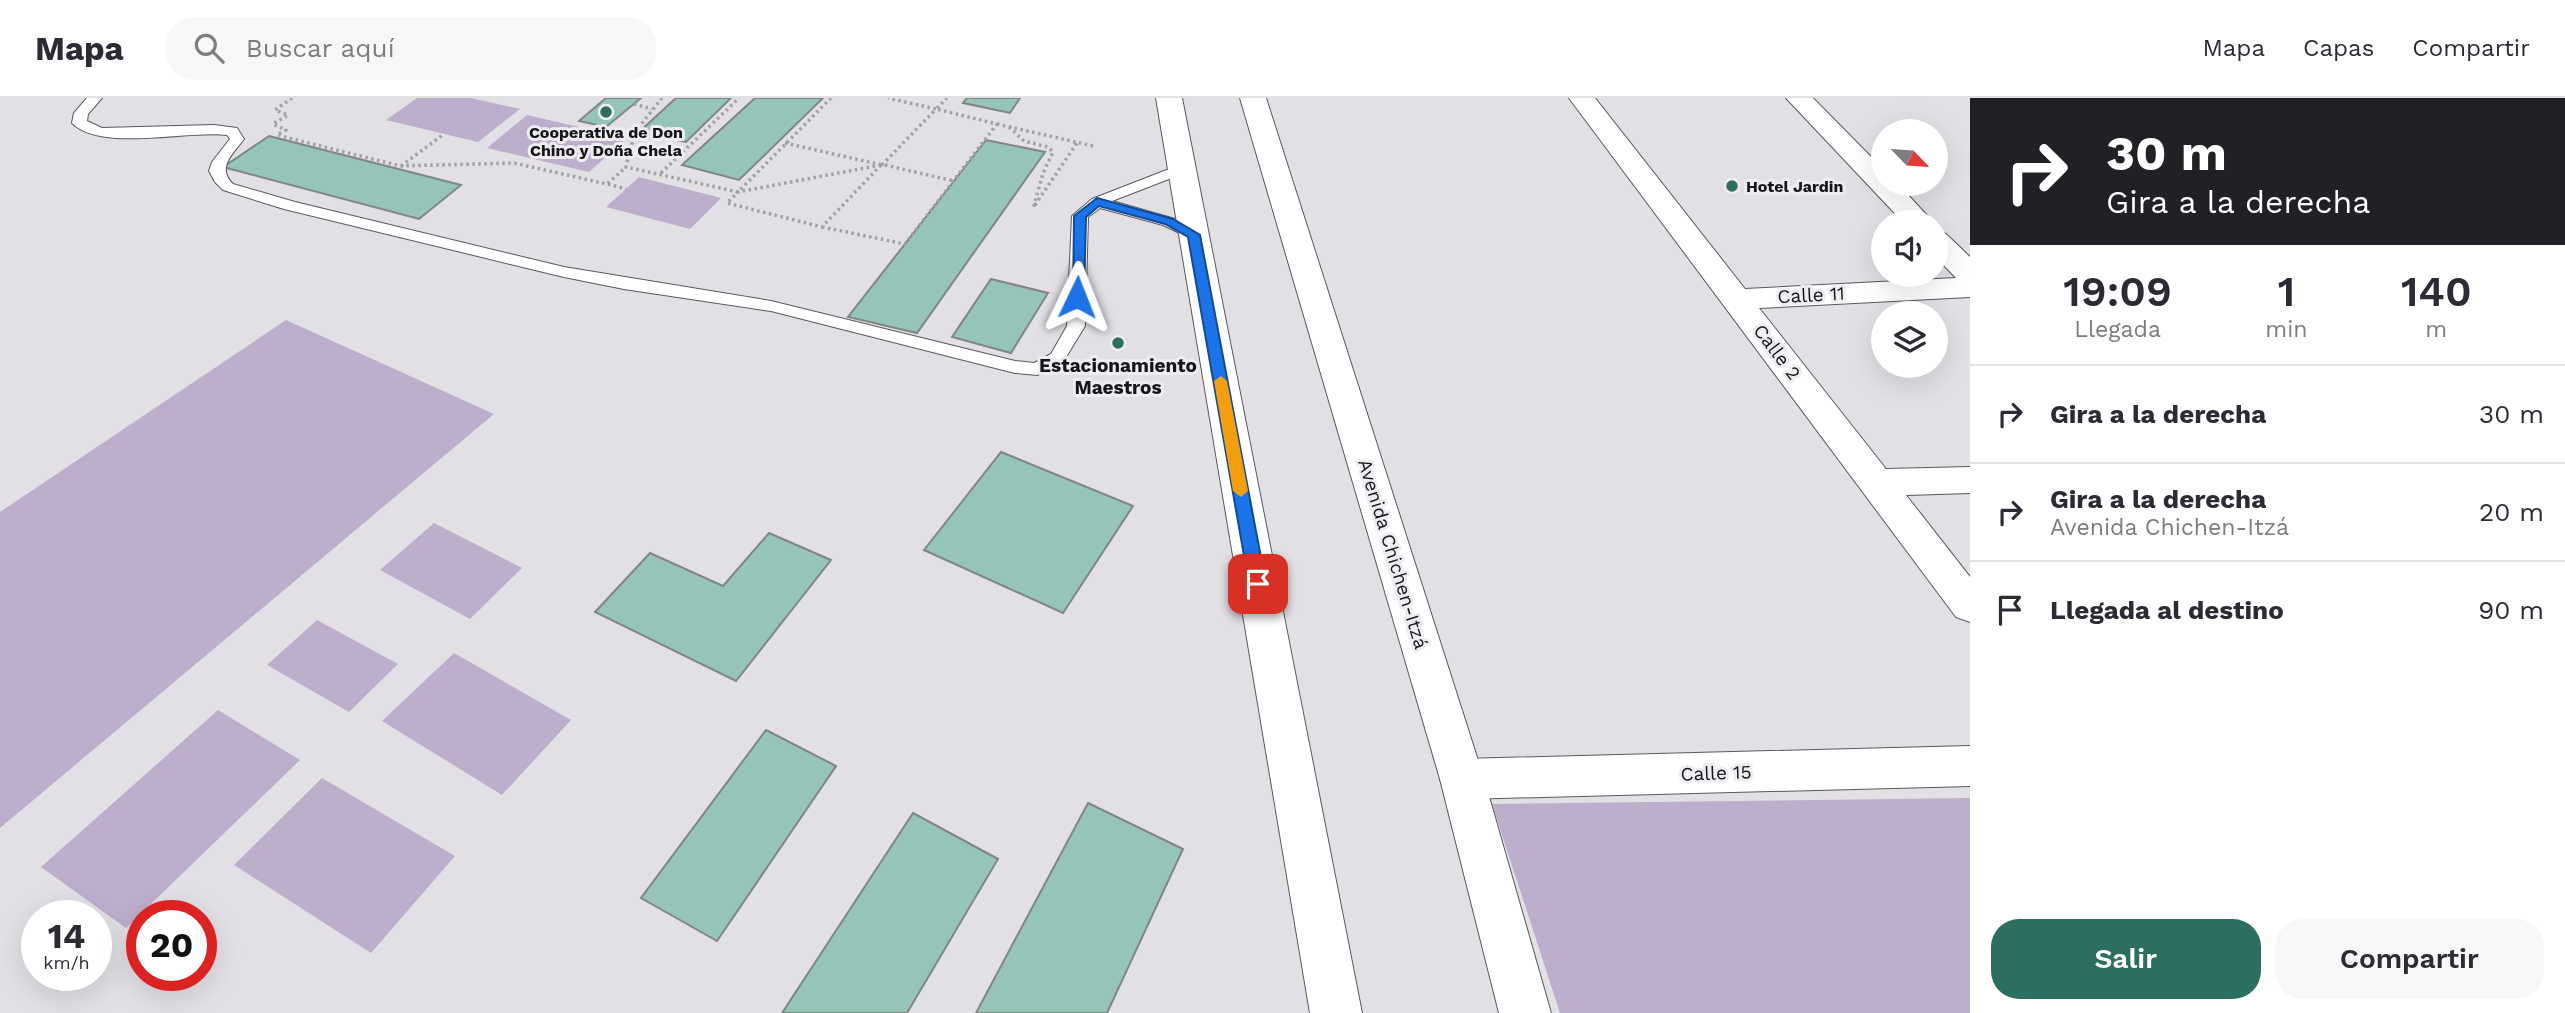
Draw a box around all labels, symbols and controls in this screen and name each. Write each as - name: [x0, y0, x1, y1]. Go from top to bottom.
- search box: [166, 17, 656, 80]
- text: Mapa: [35, 29, 124, 68]
- icon: search: [190, 29, 228, 67]
- text: Buscar aquí: [246, 33, 395, 63]
- text: Mapa: [2202, 34, 2265, 62]
- text: Capas: [2303, 34, 2374, 62]
- text: Compartir: [2412, 34, 2530, 62]
- marker: Cooperativa de Don Chino y Doña Chela: [598, 104, 614, 120]
- north arrow: [1871, 119, 1948, 196]
- map controls: [1871, 119, 1948, 378]
- place label: Cooperativa de Don Chino y Doña Chela: [529, 123, 683, 160]
- text: 30 m: [2106, 124, 2227, 182]
- icon: right: [1991, 126, 2082, 217]
- place label: Hotel Jardin: [1746, 177, 1843, 196]
- marker: Hotel Jardin: [1724, 178, 1740, 194]
- text: Gira a la derecha: [2106, 183, 2370, 221]
- button: sound: [1871, 210, 1948, 287]
- position arrow: [1040, 260, 1114, 334]
- text: 19:09: [2063, 267, 2172, 316]
- text: 1: [2278, 267, 2295, 316]
- text: 140: [2401, 267, 2472, 316]
- street label: Calle 11: [1777, 282, 1845, 308]
- button: layers: [1871, 301, 1948, 378]
- text: Llegada: [2074, 316, 2161, 343]
- text: min: [2265, 316, 2308, 343]
- text: m: [2425, 316, 2447, 343]
- street label: Calle 2: [1749, 320, 1805, 384]
- marker: Estacionamiento Maestros: [1110, 335, 1126, 351]
- place label: Estacionamiento Maestros: [1039, 354, 1197, 399]
- icon: right: [1991, 395, 2029, 433]
- text: Gira a la derecha: [2050, 399, 2266, 429]
- text: 30 m: [2479, 399, 2544, 429]
- street label: Avenida Chichen-Itzá: [1353, 456, 1433, 652]
- text: Gira a la derecha: [2050, 484, 2266, 514]
- icon: right: [1991, 493, 2029, 531]
- text: 20 m: [2479, 497, 2544, 527]
- text: Avenida Chichen-Itzá: [2050, 514, 2289, 541]
- pin: [1228, 554, 1288, 614]
- icon: arrive: [1239, 565, 1277, 603]
- icon: arrive: [1991, 591, 2029, 629]
- text: Llegada al destino: [2050, 595, 2284, 625]
- text: 90 m: [2478, 595, 2544, 625]
- street label: Calle 15: [1680, 760, 1752, 786]
- speed limit sign: 20: [126, 900, 217, 991]
- text: 14: [48, 915, 85, 957]
- button: Salir: [1991, 919, 2261, 999]
- button: Compartir: [2275, 919, 2544, 999]
- text: km/h: [43, 952, 90, 973]

